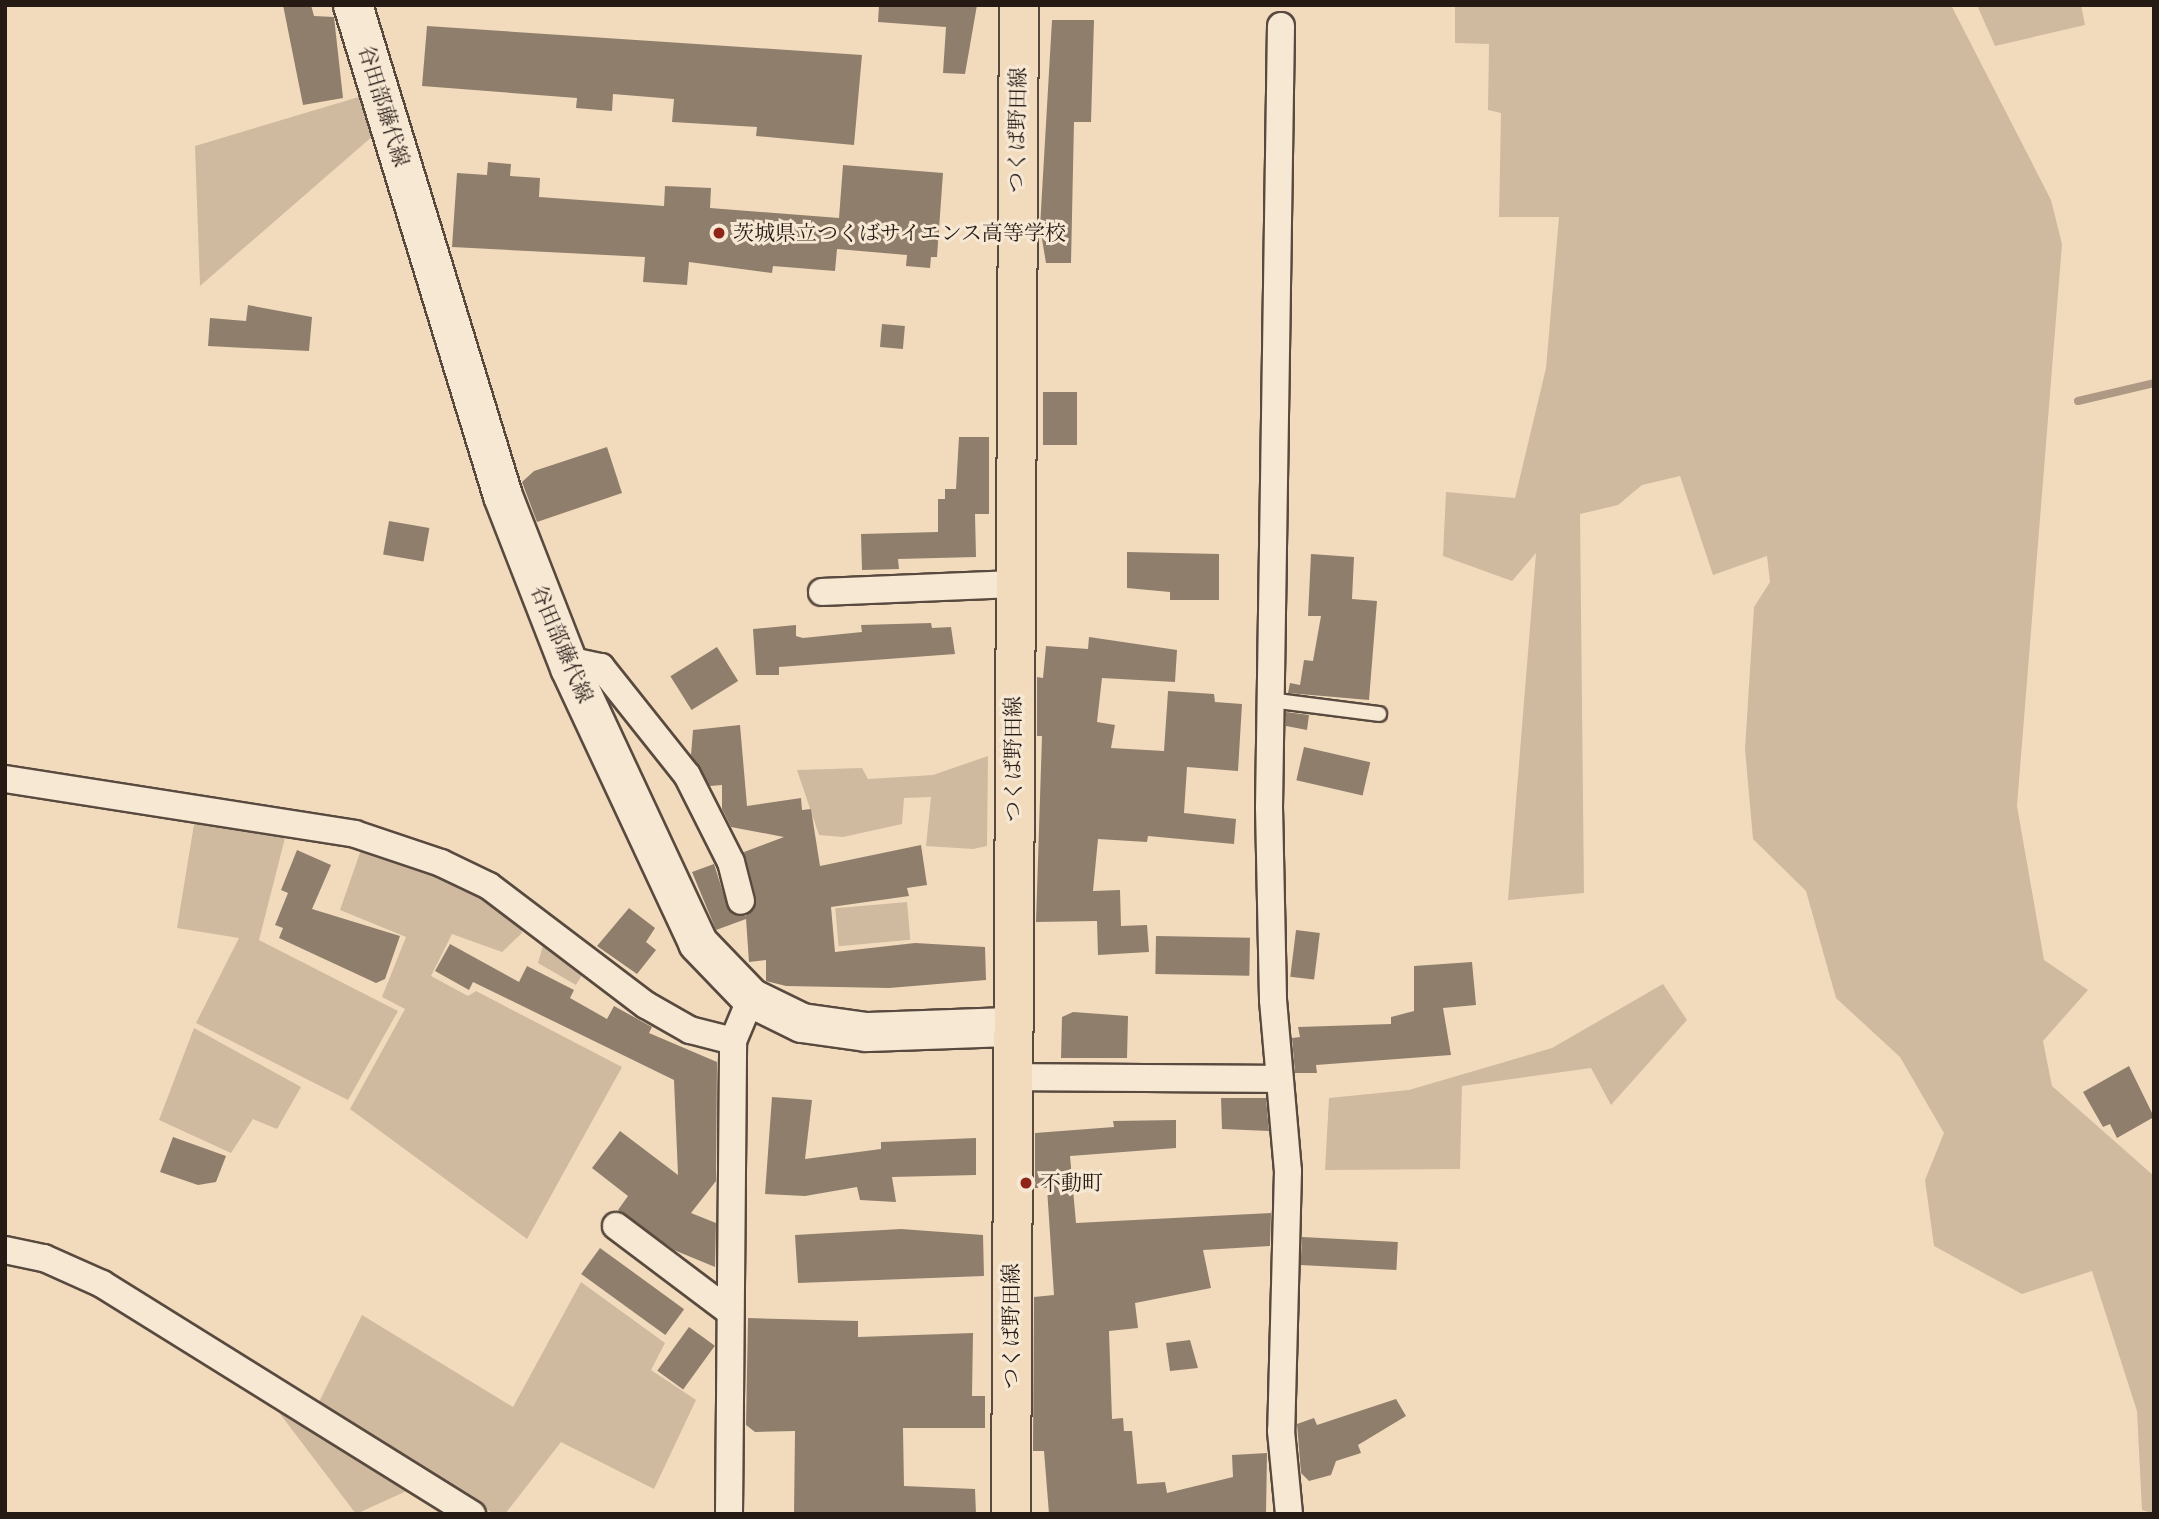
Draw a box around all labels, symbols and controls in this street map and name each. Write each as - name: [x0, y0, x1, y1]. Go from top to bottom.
- street label: 谷田部藤代線: [354, 42, 414, 170]
- street label: つくば野田線: [1003, 67, 1031, 193]
- place label: 茨城県立つくばサイエンス高等学校: [733, 220, 1069, 246]
- marker: 茨城県立つくばサイエンス高等学校: [711, 225, 727, 241]
- street label: 谷田部藤代線: [526, 581, 598, 707]
- street label: つくば野田線: [1000, 696, 1026, 822]
- place label: 不動町: [1040, 1170, 1103, 1196]
- marker: 不動町: [1018, 1175, 1034, 1191]
- street label: つくば野田線: [998, 1263, 1024, 1389]

